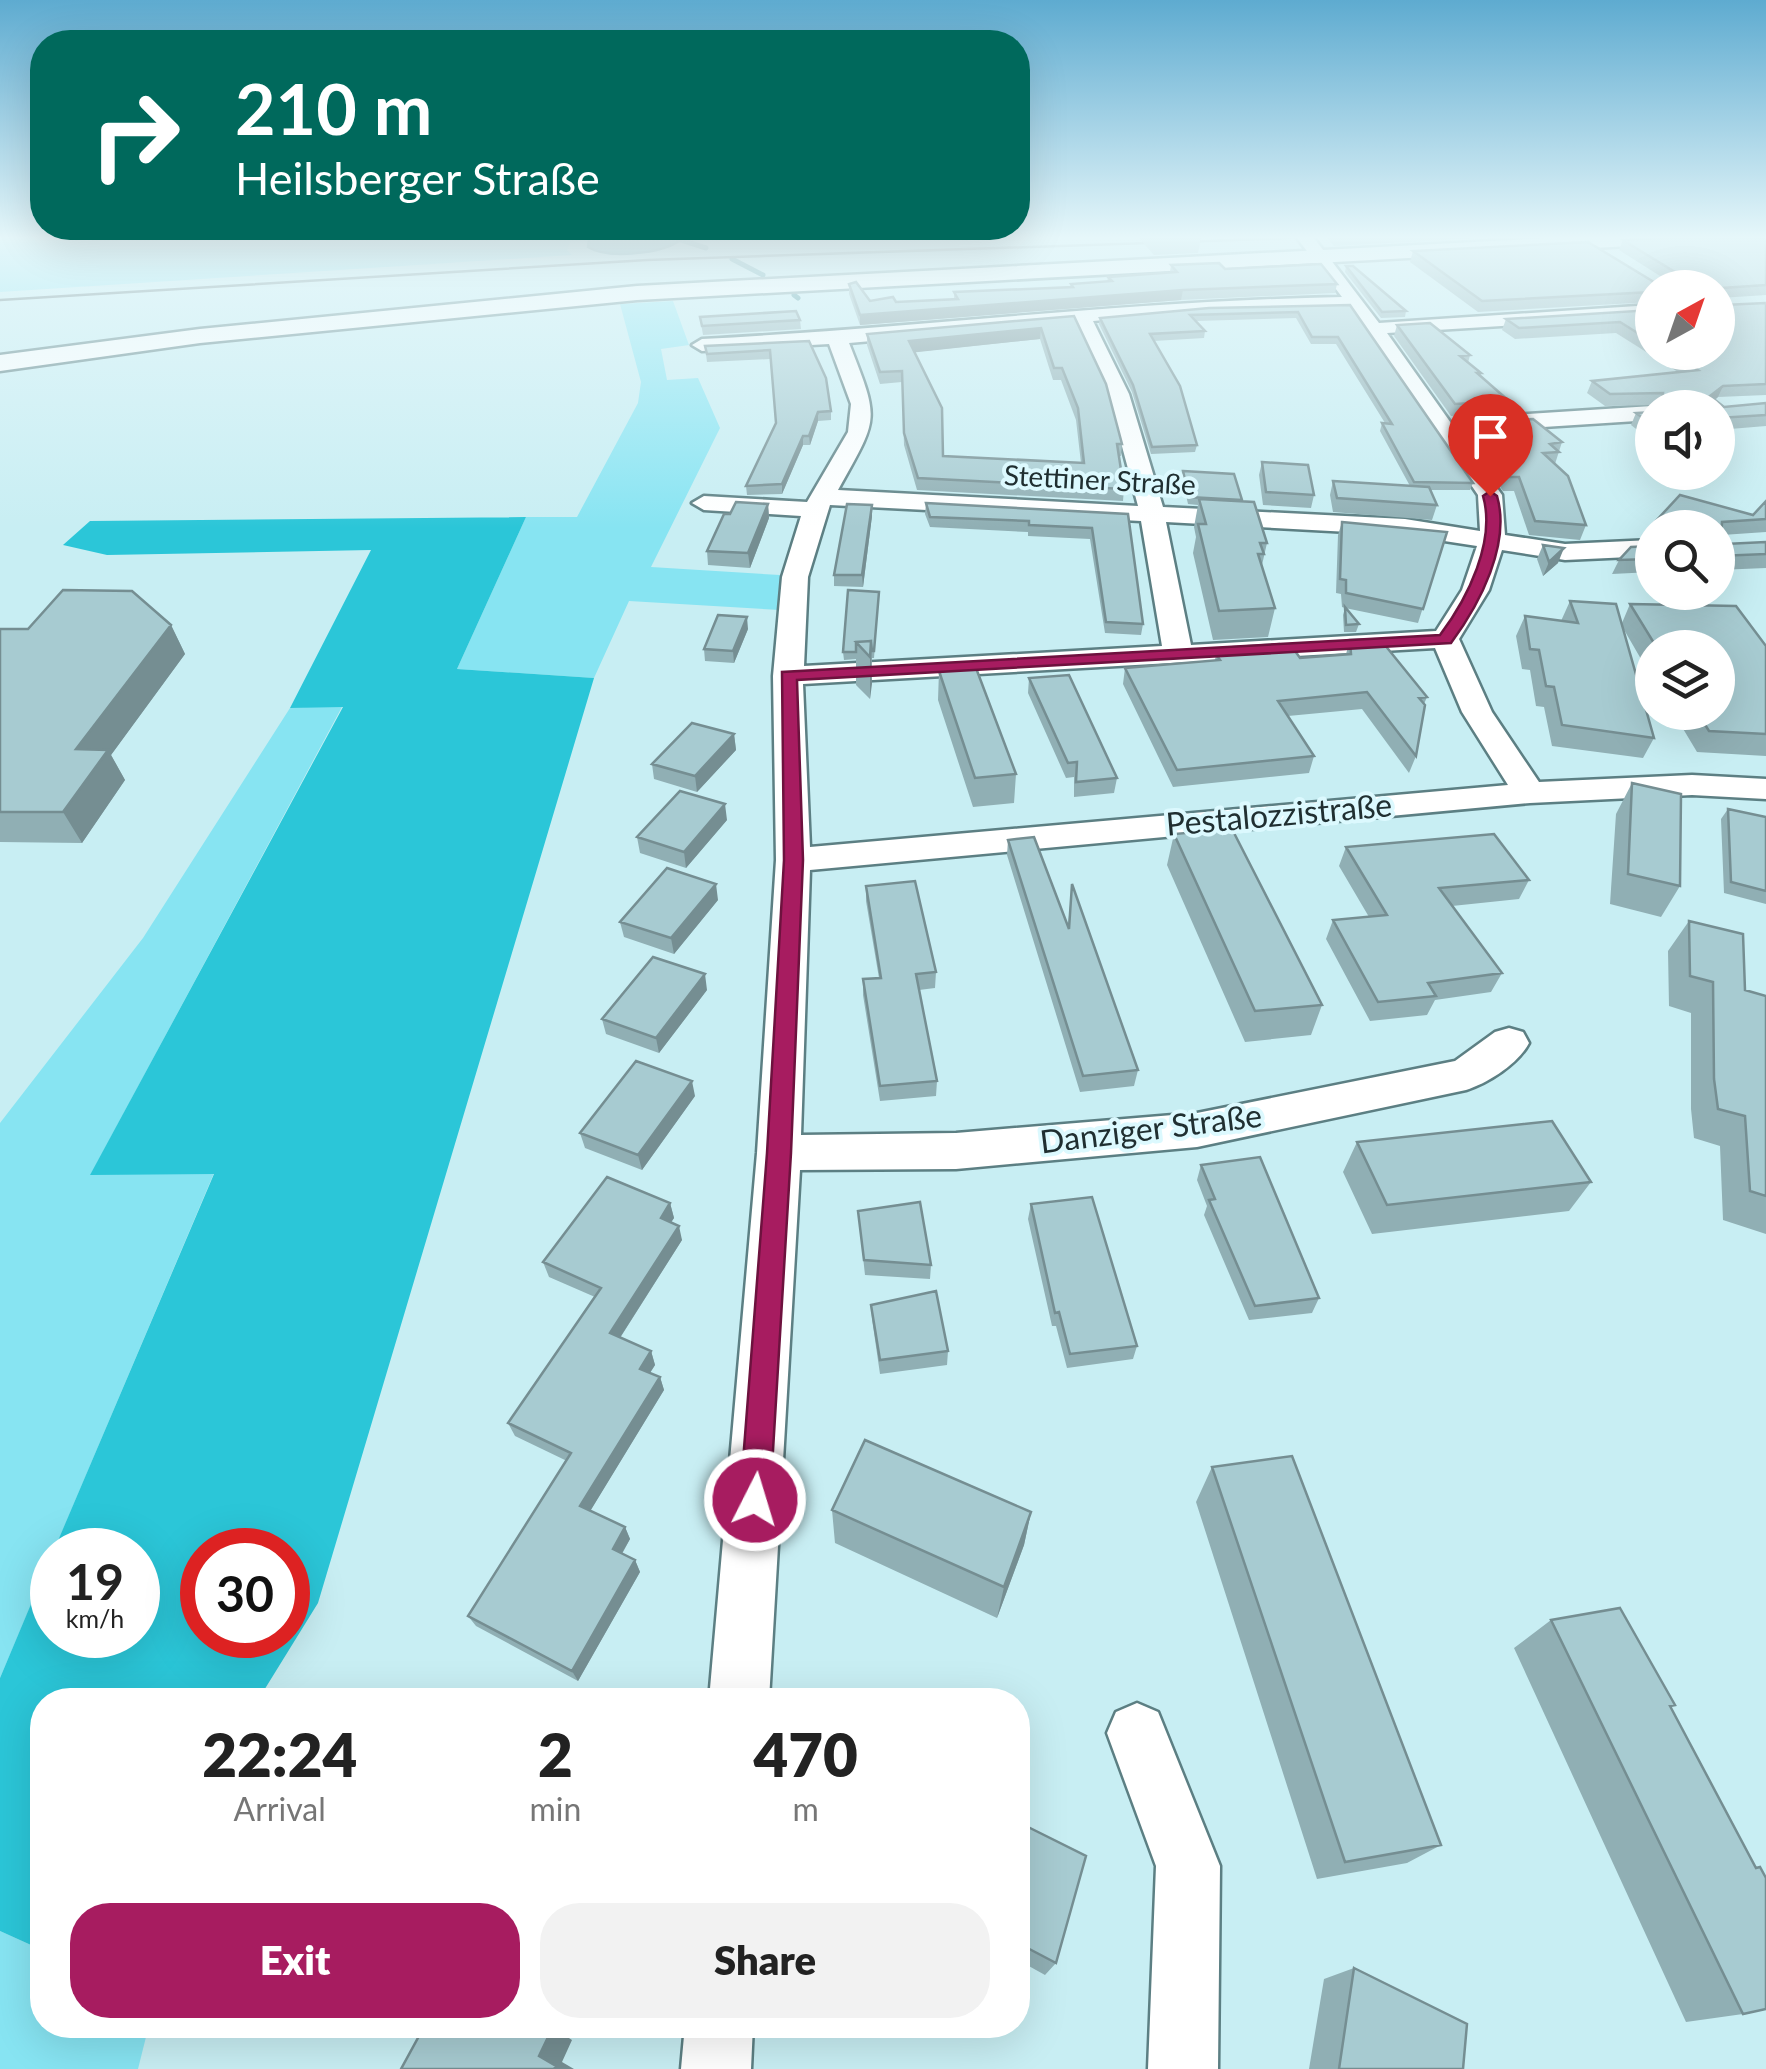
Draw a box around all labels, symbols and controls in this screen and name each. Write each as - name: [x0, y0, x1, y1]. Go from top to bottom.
- text: 210 m: [235, 66, 432, 150]
- icon: right: [70, 70, 200, 200]
- text: Heilsberger Straße: [235, 151, 600, 205]
- north arrow: [1635, 270, 1735, 370]
- map controls: [1635, 270, 1735, 730]
- button: sound: [1635, 390, 1735, 490]
- pin: [1448, 394, 1533, 497]
- icon: arrive: [1463, 409, 1518, 464]
- street label: Stettiner Straße: [1003, 457, 1197, 501]
- button: search: [1635, 510, 1735, 610]
- button: layers: [1635, 630, 1735, 730]
- street label: Pestalozzistraße: [1164, 784, 1393, 843]
- street label: Danziger Straße: [1038, 1095, 1264, 1160]
- position arrow: [703, 1448, 807, 1552]
- speed limit sign: 30: [180, 1528, 310, 1658]
- text: 19: [66, 1551, 124, 1611]
- text: km/h: [66, 1603, 124, 1633]
- text: 22:24: [202, 1718, 357, 1790]
- text: 2: [538, 1718, 573, 1790]
- text: 470: [753, 1718, 858, 1790]
- text: Arrival: [234, 1789, 326, 1828]
- text: min: [529, 1789, 581, 1828]
- text: m: [792, 1789, 819, 1828]
- button: Exit: [70, 1903, 520, 2018]
- button: Share: [540, 1903, 990, 2018]

